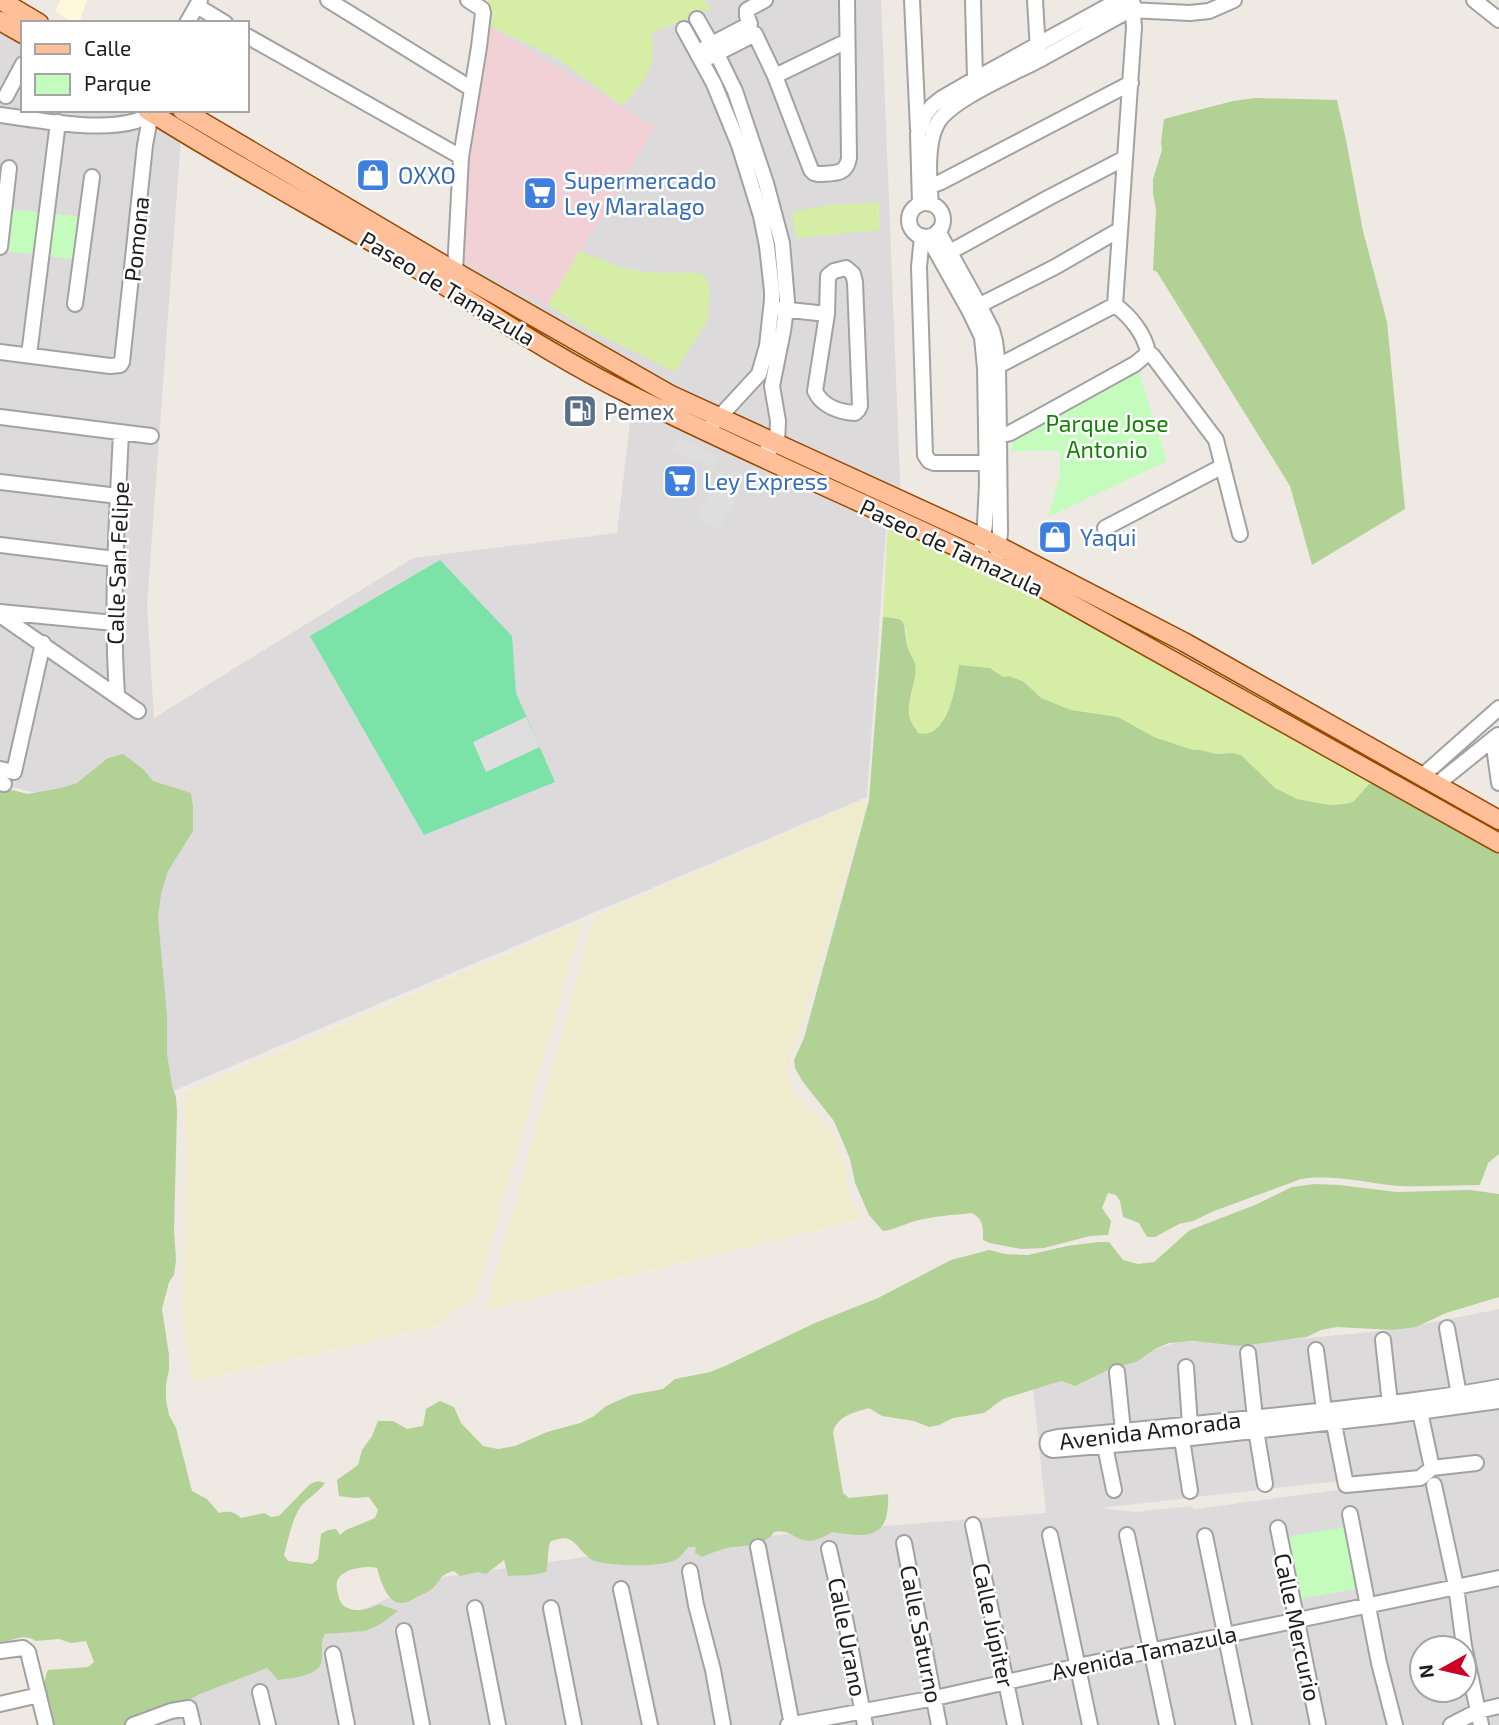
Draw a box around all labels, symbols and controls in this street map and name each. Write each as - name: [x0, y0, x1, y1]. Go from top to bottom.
- legend: [21, 21, 248, 112]
- text: Calle: [84, 35, 131, 60]
- text: Parque: [84, 70, 151, 95]
- shop icon: OXXO: [354, 156, 392, 194]
- place label: OXXO: [398, 161, 456, 189]
- place label: Supermercado Ley Maralago: [564, 166, 716, 220]
- supermarket icon: Supermercado Ley Maralago: [521, 174, 559, 212]
- street label: Pomona: [118, 195, 154, 283]
- street label: Paseo de Tamazula: [355, 225, 541, 351]
- fuel station icon: Pemex: [561, 392, 599, 430]
- place label: Pemex: [604, 397, 674, 425]
- park label: Parque Jose Antonio: [1045, 409, 1169, 463]
- supermarket icon: Ley Express: [661, 462, 699, 500]
- place label: Ley Express: [704, 467, 828, 495]
- street label: Calle San Felipe: [100, 481, 134, 645]
- street label: Paseo de Tamazula: [856, 492, 1048, 602]
- shop icon: Yaqui: [1036, 518, 1074, 556]
- place label: Yaqui: [1080, 523, 1136, 551]
- street label: Avenida Amorada: [1058, 1405, 1242, 1455]
- street label: Calle Mercurio: [1269, 1550, 1327, 1704]
- street label: Calle Júpiter: [967, 1560, 1021, 1690]
- street label: Calle Saturno: [895, 1563, 949, 1705]
- street label: Calle Urano: [823, 1575, 873, 1699]
- street label: Avenida Tamazula: [1049, 1619, 1239, 1685]
- north arrow: [1408, 1634, 1478, 1704]
- text: N: [1413, 1663, 1438, 1680]

